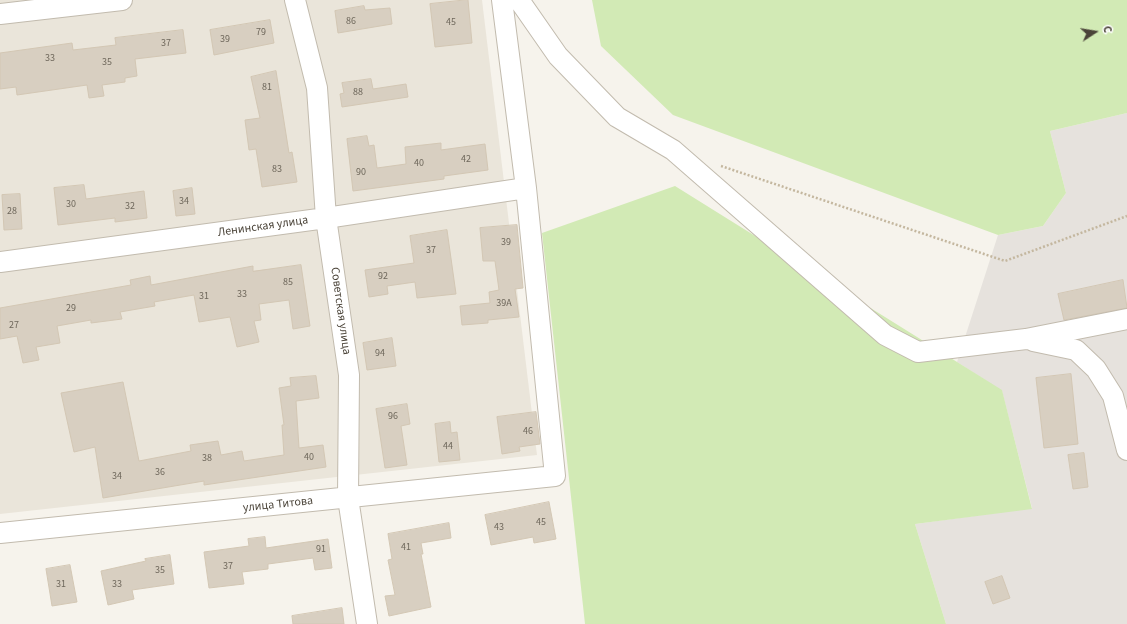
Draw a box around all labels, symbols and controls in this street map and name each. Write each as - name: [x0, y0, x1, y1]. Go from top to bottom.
- north arrow: [1075, 12, 1115, 52]
- house number: 86: [346, 16, 356, 28]
- house number: 45: [446, 17, 456, 29]
- text: С: [1099, 25, 1115, 34]
- house number: 79: [256, 27, 266, 39]
- house number: 39: [220, 34, 230, 46]
- house number: 37: [161, 38, 171, 50]
- house number: 33: [45, 53, 55, 65]
- house number: 35: [102, 57, 112, 69]
- house number: 81: [262, 82, 272, 94]
- house number: 88: [353, 87, 363, 99]
- house number: 42: [461, 154, 471, 166]
- house number: 40: [414, 158, 424, 170]
- house number: 83: [272, 164, 282, 176]
- house number: 90: [356, 167, 366, 179]
- house number: 34: [179, 196, 189, 208]
- house number: 30: [66, 199, 76, 211]
- house number: 32: [125, 201, 135, 213]
- house number: 28: [7, 206, 17, 218]
- street label: Ленинская улица: [217, 214, 309, 240]
- house number: 39: [501, 237, 511, 249]
- house number: 37: [426, 245, 436, 257]
- street label: Советская улица: [327, 266, 353, 356]
- house number: 92: [378, 271, 388, 283]
- house number: 85: [283, 277, 293, 289]
- house number: 33: [237, 289, 247, 301]
- house number: 31: [199, 291, 209, 303]
- house number: 39А: [496, 298, 512, 310]
- house number: 29: [66, 303, 76, 315]
- house number: 27: [9, 320, 19, 332]
- house number: 94: [375, 348, 385, 360]
- house number: 96: [388, 411, 398, 423]
- house number: 46: [523, 426, 533, 438]
- house number: 44: [443, 441, 453, 453]
- house number: 40: [304, 452, 314, 464]
- house number: 38: [202, 453, 212, 465]
- house number: 36: [155, 467, 165, 479]
- house number: 34: [112, 471, 122, 483]
- street label: улица Титова: [242, 494, 314, 516]
- house number: 45: [536, 517, 546, 529]
- house number: 43: [494, 522, 504, 534]
- house number: 41: [401, 542, 411, 554]
- house number: 91: [316, 544, 326, 556]
- house number: 37: [223, 561, 233, 573]
- house number: 35: [155, 565, 165, 577]
- house number: 31: [56, 579, 66, 591]
- house number: 33: [112, 579, 122, 591]

